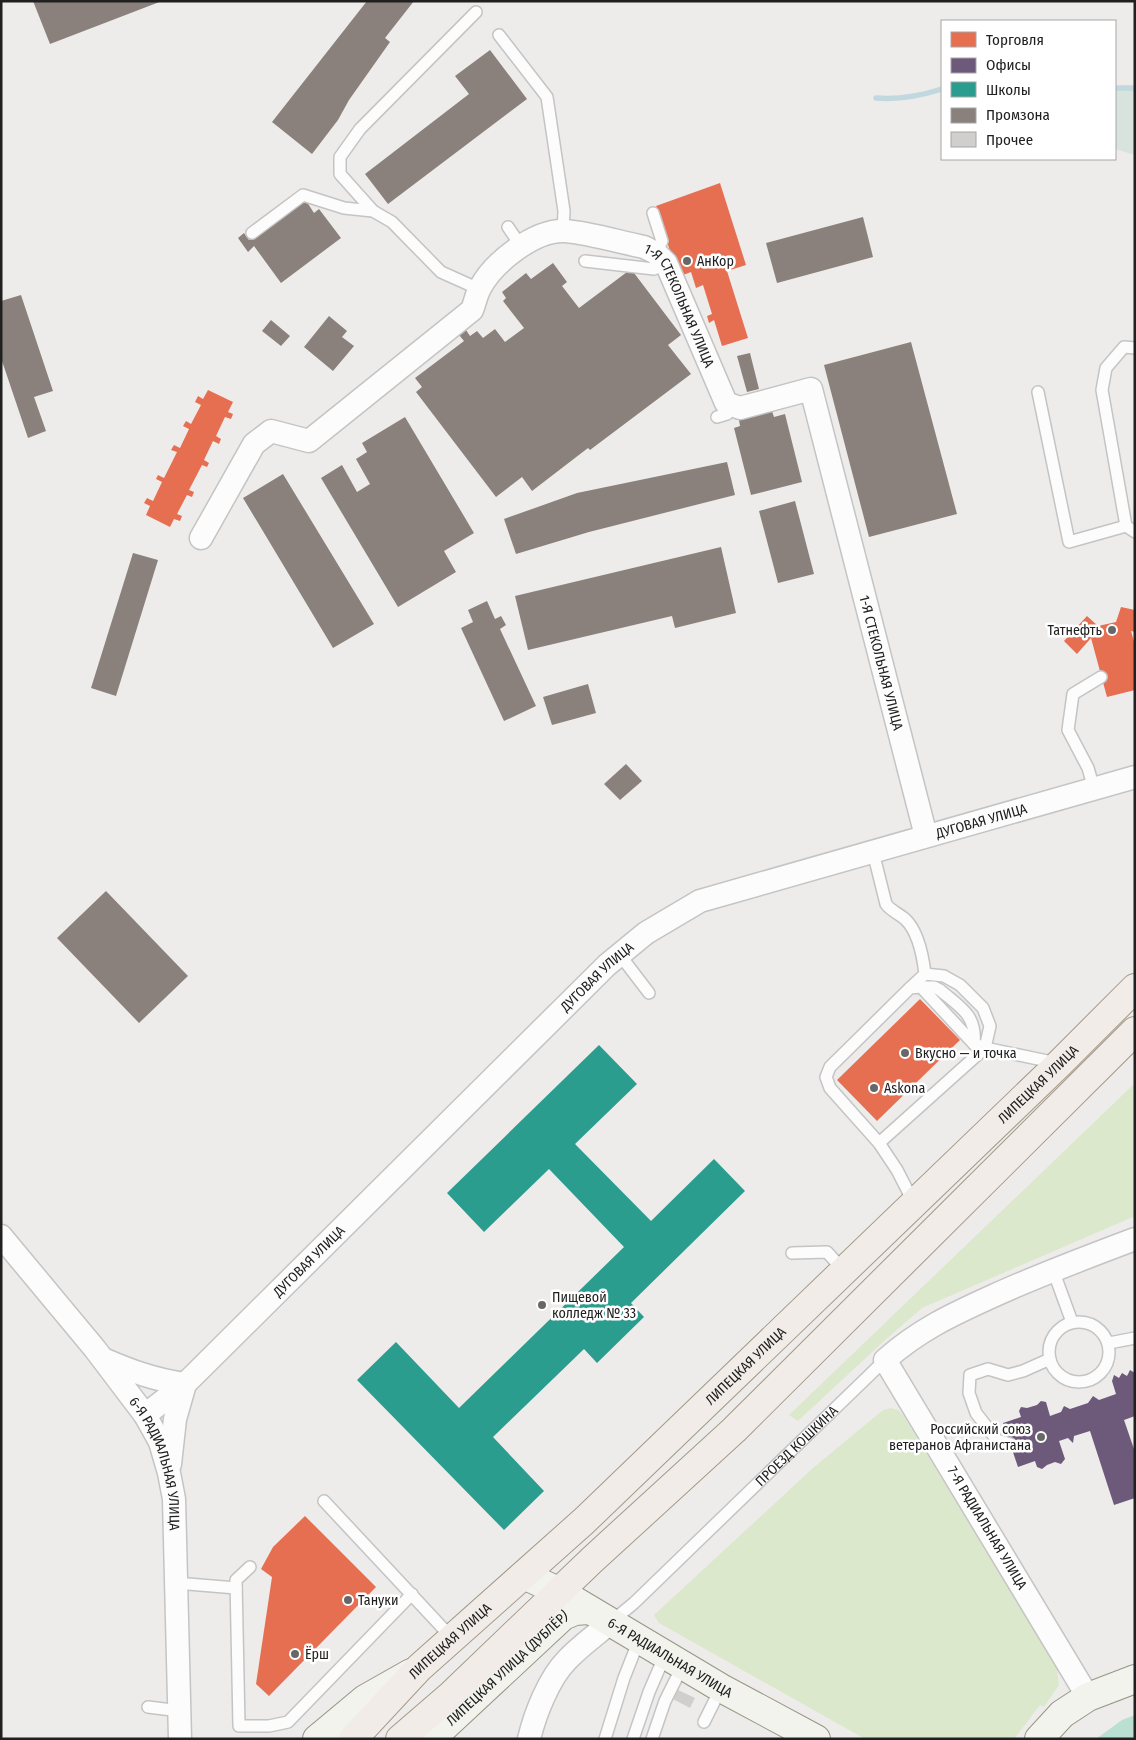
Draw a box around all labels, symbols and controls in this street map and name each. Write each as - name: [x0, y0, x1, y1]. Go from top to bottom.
- legend: [941, 20, 1116, 160]
- text: Торговля: [986, 31, 1044, 49]
- text: Офисы: [986, 56, 1031, 74]
- text: Школы: [986, 81, 1031, 99]
- text: Промзона: [986, 106, 1050, 124]
- text: Прочее: [986, 131, 1033, 149]
- street label: 1-Я СТЕКОЛЬНАЯ УЛИЦА: [641, 240, 718, 370]
- place label: АнКор: [697, 253, 734, 270]
- marker: АнКор: [681, 255, 693, 267]
- street label: 1-Я СТЕКОЛЬНАЯ УЛИЦА: [856, 593, 907, 733]
- place label: Татнефть: [1047, 622, 1103, 639]
- marker: Татнефть: [1106, 624, 1118, 636]
- street label: ДУГОВАЯ УЛИЦА: [933, 800, 1029, 842]
- street label: ДУГОВАЯ УЛИЦА: [556, 938, 637, 1016]
- street label: ЛИПЕЦКАЯ УЛИЦА: [994, 1041, 1082, 1127]
- place label: Вкусно — и точка: [915, 1045, 1017, 1062]
- marker: Вкусно — и точка: [899, 1047, 911, 1059]
- place label: Askona: [884, 1080, 925, 1097]
- marker: Askona: [868, 1082, 880, 1094]
- street label: ДУГОВАЯ УЛИЦА: [269, 1221, 349, 1301]
- place label: Пищевой колледж № 33: [552, 1289, 636, 1322]
- marker: Пищевой колледж № 33: [536, 1299, 548, 1311]
- street label: ЛИПЕЦКАЯ УЛИЦА: [702, 1323, 790, 1408]
- street label: 6-Я РАДИАЛЬНАЯ УЛИЦА: [126, 1393, 183, 1531]
- street label: ПРОЕЗД КОШКИНА: [752, 1402, 842, 1489]
- place label: Российский союз ветеранов Афганистана: [889, 1421, 1031, 1454]
- marker: Российский союз ветеранов Афганистана: [1035, 1431, 1047, 1443]
- street label: 7-Я РАДИАЛЬНАЯ УЛИЦА: [944, 1463, 1031, 1593]
- place label: Тануки: [358, 1592, 398, 1609]
- marker: Тануки: [342, 1594, 354, 1606]
- street label: ЛИПЕЦКАЯ УЛИЦА: [405, 1599, 495, 1682]
- street label: ЛИПЕЦКАЯ УЛИЦА (ДУБЛЁР): [443, 1607, 570, 1729]
- street label: 6-Я РАДИАЛЬНАЯ УЛИЦА: [605, 1614, 736, 1701]
- place label: Ёрш: [305, 1646, 329, 1663]
- marker: Ёрш: [289, 1648, 301, 1660]

